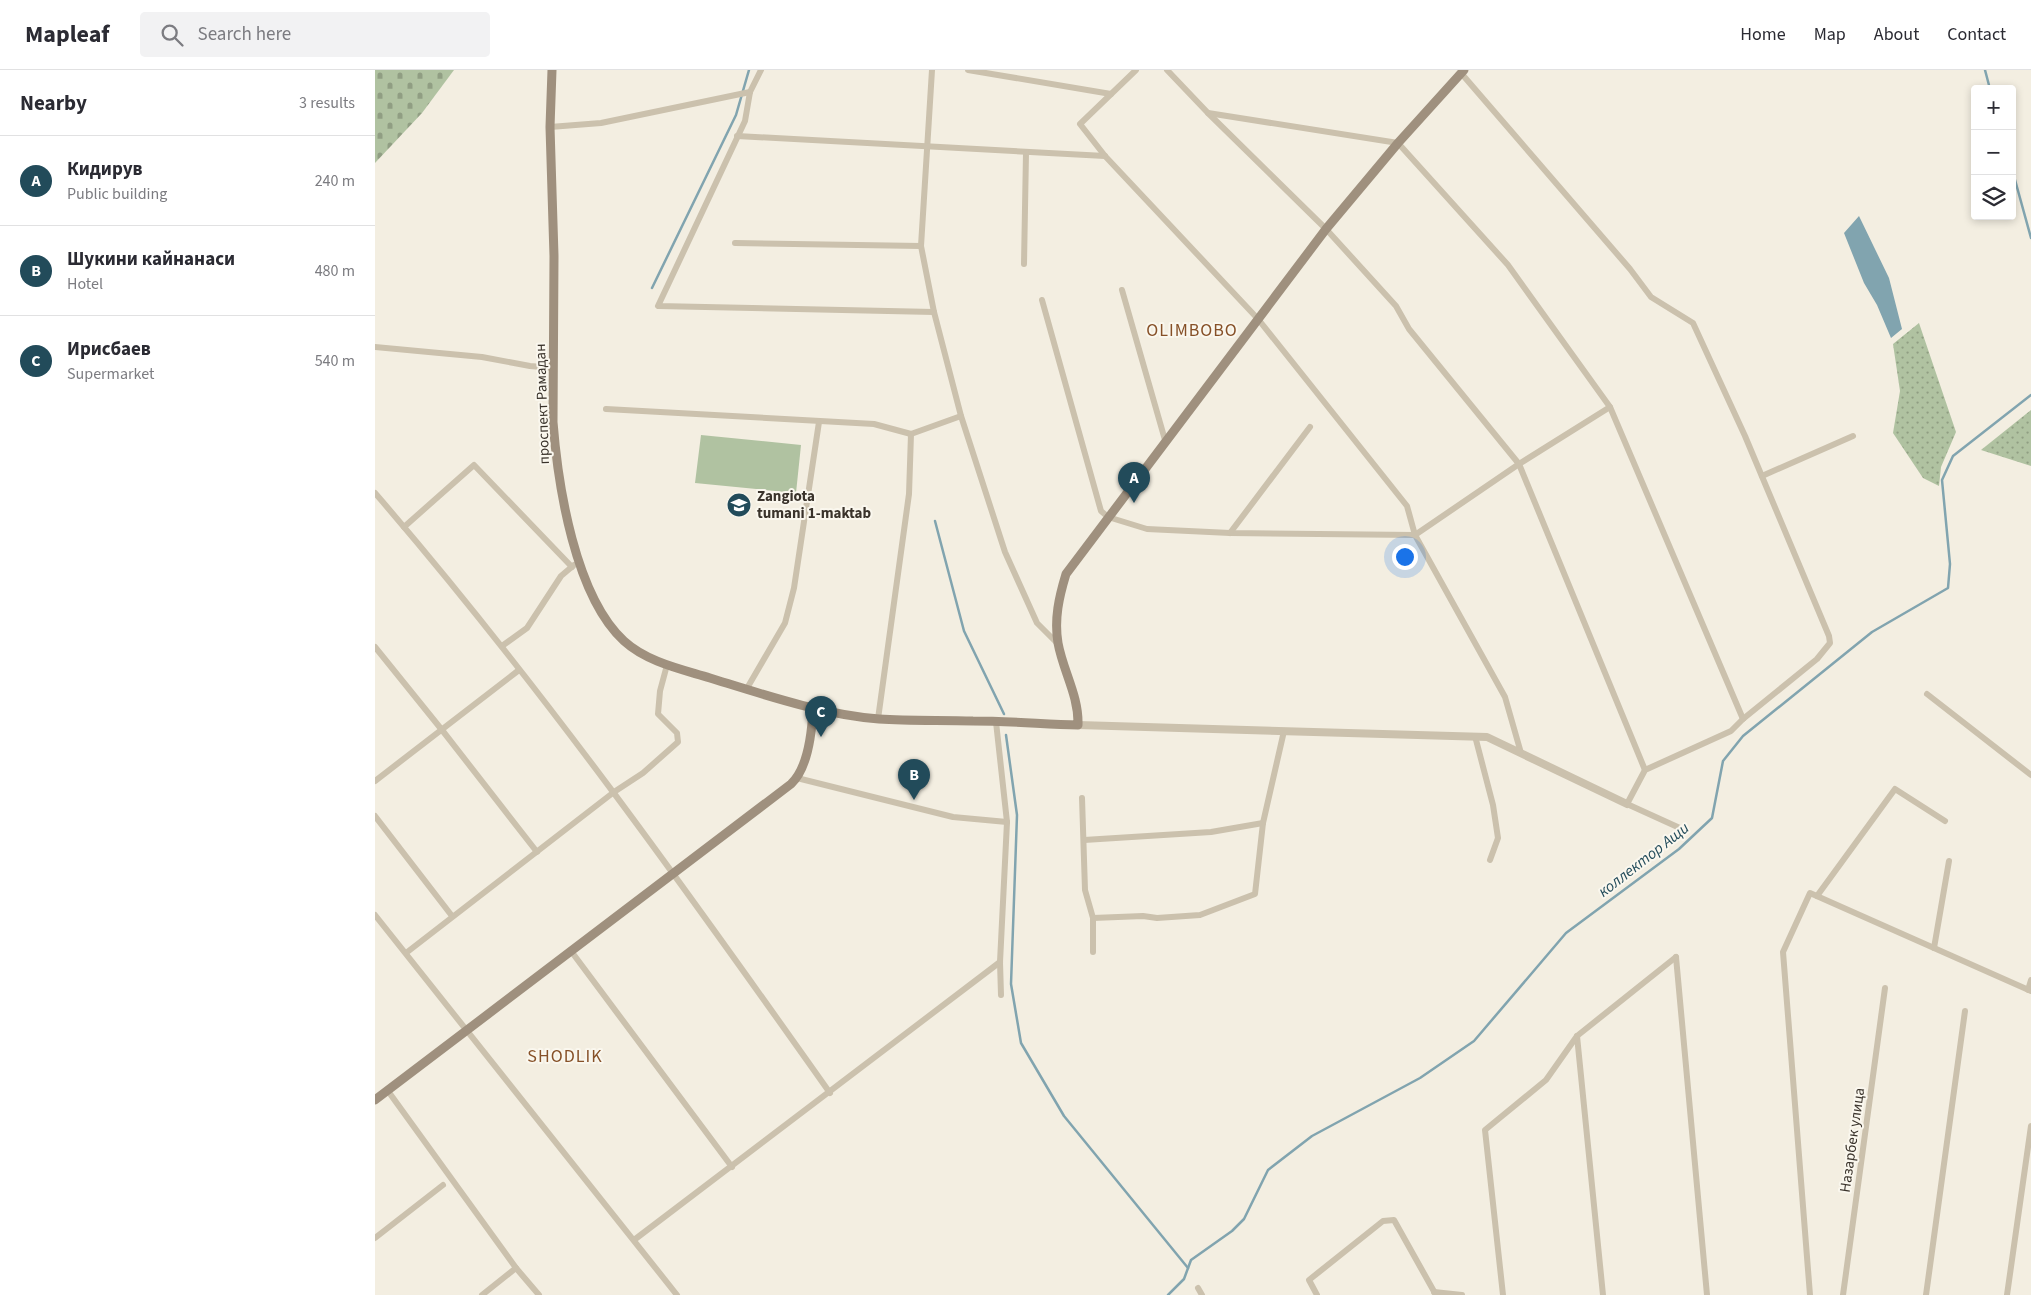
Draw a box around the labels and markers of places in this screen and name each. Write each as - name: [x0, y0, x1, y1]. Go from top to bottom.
- pin: A: [1118, 462, 1150, 503]
- place label: Zangiota tumani 1-maktab: [757, 486, 871, 524]
- school or university icon: Zangiota tumani 1-maktab: [726, 492, 752, 518]
- pin: C: [805, 696, 837, 737]
- pin: B: [898, 759, 930, 800]

